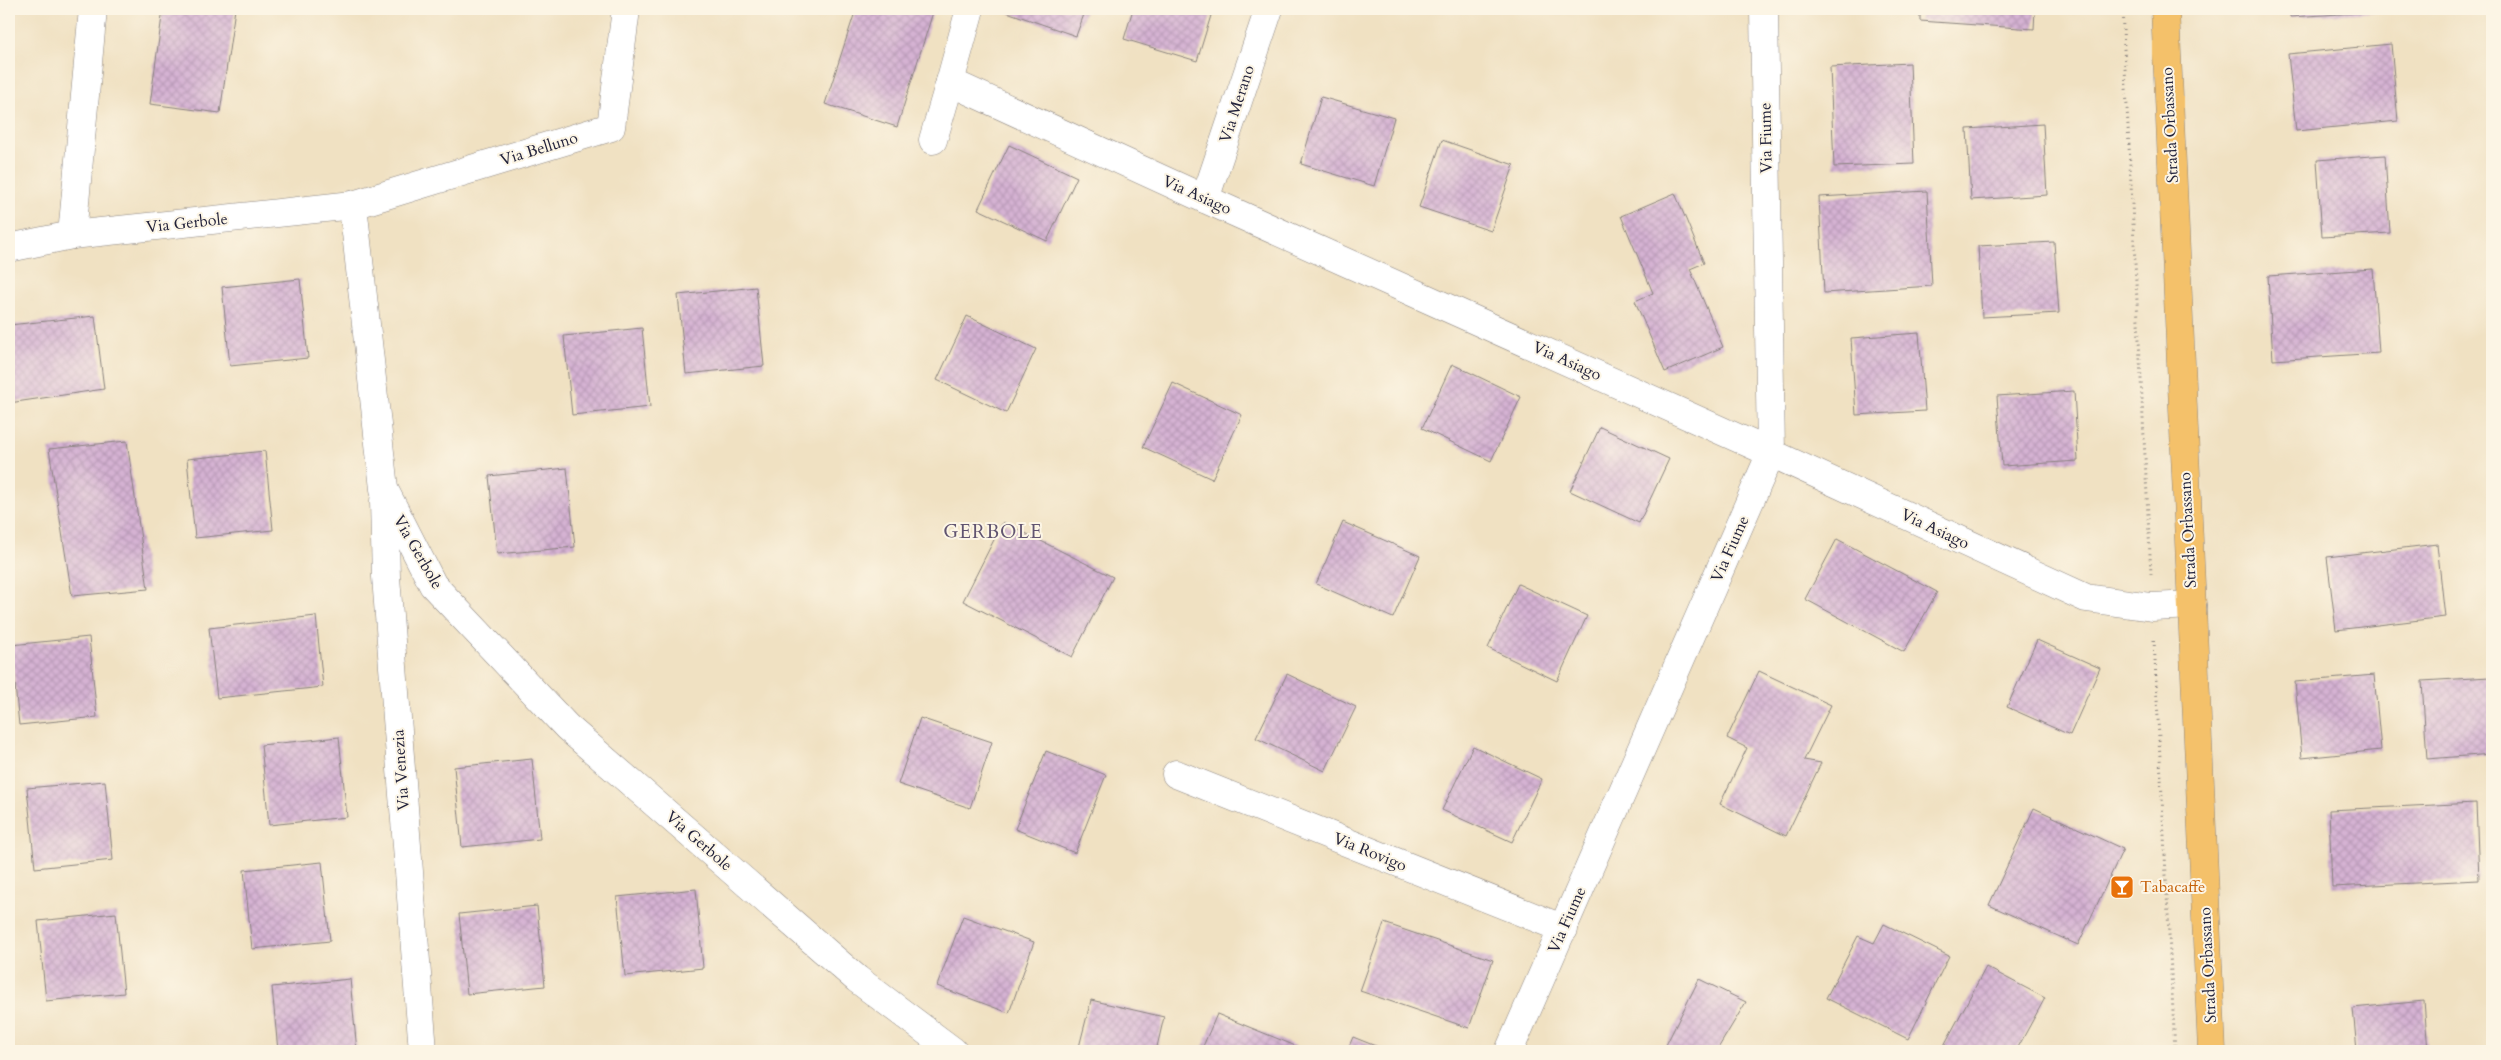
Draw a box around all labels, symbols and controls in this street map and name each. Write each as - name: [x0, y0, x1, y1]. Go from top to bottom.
- street label: Via Merano: [1214, 62, 1260, 146]
- street label: Strada Orbassano: [2156, 66, 2184, 184]
- street label: Via Fiume: [1754, 102, 1778, 174]
- street label: Via Belluno: [497, 127, 581, 171]
- street label: Via Asiago: [1159, 170, 1235, 220]
- street label: Via Gerbole: [145, 208, 229, 238]
- street label: Via Asiago: [1529, 336, 1605, 386]
- street label: Strada Orbassano: [2174, 471, 2202, 589]
- street label: Via Asiago: [1897, 504, 1973, 555]
- street label: Via Gerbole: [388, 511, 448, 593]
- street label: Via Fiume: [1706, 512, 1754, 586]
- district label: GERBOLE: [943, 519, 1043, 545]
- street label: Via Venezia: [387, 729, 415, 811]
- street label: Via Gerbole: [661, 806, 737, 876]
- street label: Via Rovigo: [1330, 827, 1410, 877]
- bar icon: Tabacaffe: [2109, 874, 2135, 900]
- place label: Tabacaffe: [2140, 876, 2205, 898]
- street label: Via Fiume: [1543, 883, 1591, 957]
- street label: Strada Orbassano: [2194, 906, 2222, 1024]

